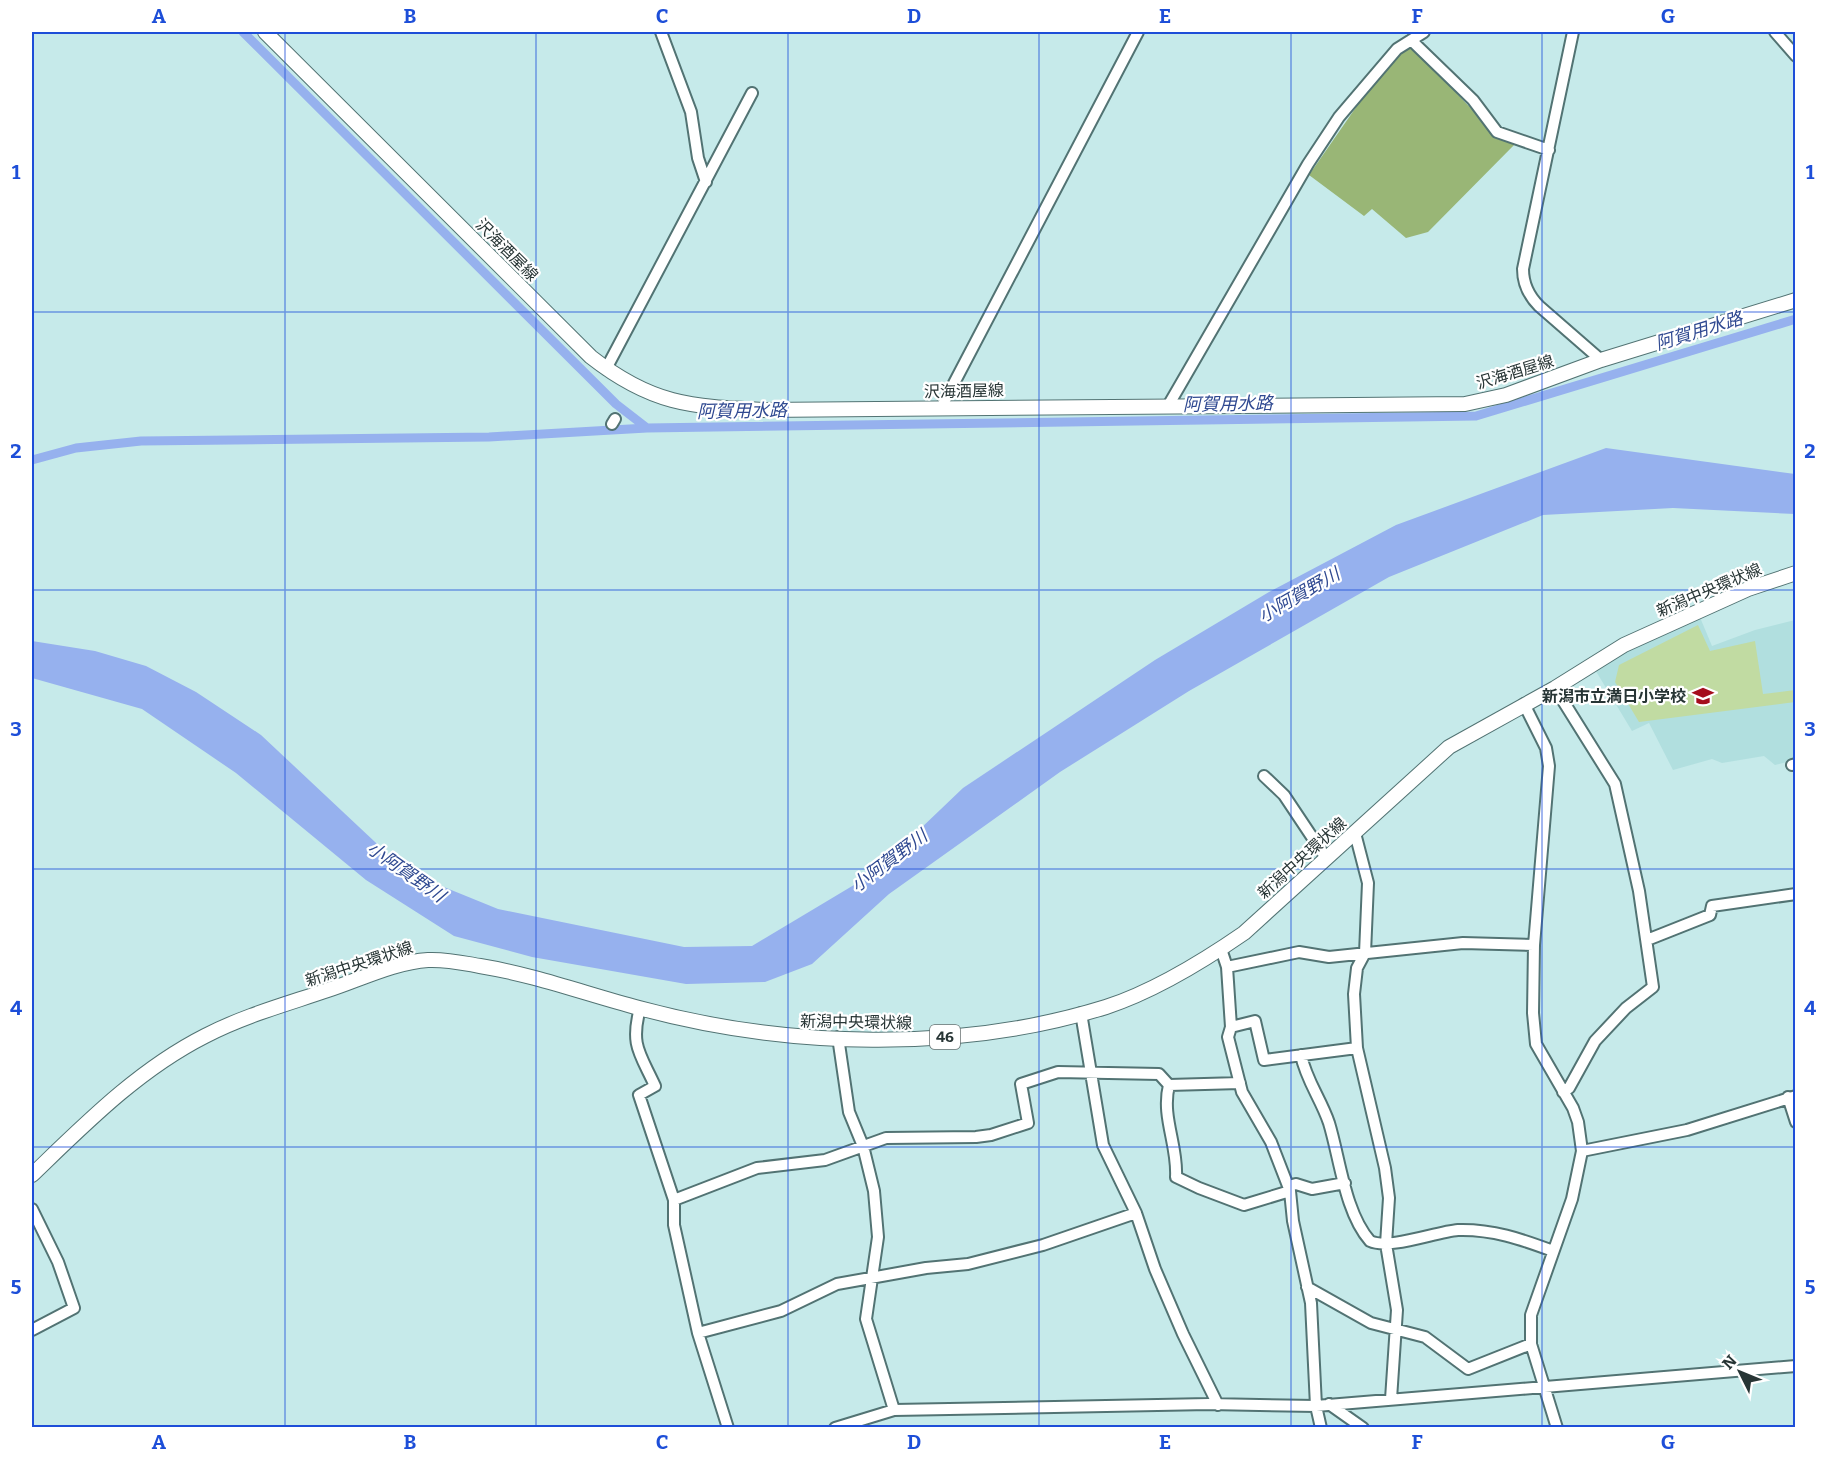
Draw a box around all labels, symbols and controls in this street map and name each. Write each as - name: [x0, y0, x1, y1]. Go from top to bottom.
- text: A: [152, 4, 167, 28]
- text: B: [404, 4, 417, 28]
- text: C: [656, 4, 668, 28]
- text: D: [907, 4, 921, 28]
- text: E: [1159, 4, 1171, 28]
- text: F: [1411, 4, 1423, 28]
- text: G: [1661, 4, 1675, 28]
- text: 1: [12, 160, 21, 184]
- text: 1: [1806, 160, 1815, 184]
- street label: 沢海酒屋線: [472, 215, 542, 285]
- water label: 阿賀用水路: [1653, 307, 1747, 355]
- street label: 沢海酒屋線: [1474, 351, 1556, 393]
- street label: 沢海酒屋線: [924, 381, 1004, 401]
- water label: 阿賀用水路: [1183, 392, 1275, 416]
- water label: 阿賀用水路: [697, 399, 789, 423]
- text: 2: [10, 439, 22, 463]
- text: 2: [1804, 439, 1816, 463]
- street label: 新潟中央環状線: [1654, 559, 1764, 621]
- water label: 小阿賀野川: [1255, 562, 1345, 627]
- school or university icon: 新潟市立満日小学校: [1691, 684, 1715, 708]
- place label: 新潟市立満日小学校: [1542, 687, 1686, 706]
- text: 3: [10, 717, 22, 741]
- text: 3: [1804, 717, 1816, 741]
- street label: 新潟中央環状線: [1254, 813, 1350, 903]
- water label: 小阿賀野川: [846, 824, 933, 897]
- water label: 小阿賀野川: [363, 837, 451, 908]
- street label: 新潟中央環状線: [303, 938, 415, 990]
- text: 4: [10, 996, 22, 1020]
- text: 4: [1804, 996, 1816, 1020]
- street label: 新潟中央環状線: [800, 1012, 912, 1032]
- road number: 46: [930, 1025, 960, 1049]
- text: 5: [11, 1275, 22, 1299]
- text: 5: [1805, 1275, 1816, 1299]
- north arrow: [1710, 1342, 1770, 1402]
- text: N: [1718, 1351, 1741, 1373]
- text: A: [152, 1430, 167, 1454]
- text: B: [404, 1430, 417, 1454]
- text: C: [656, 1430, 668, 1454]
- text: D: [907, 1430, 921, 1454]
- text: E: [1159, 1430, 1171, 1454]
- text: F: [1411, 1430, 1423, 1454]
- text: G: [1661, 1430, 1675, 1454]

